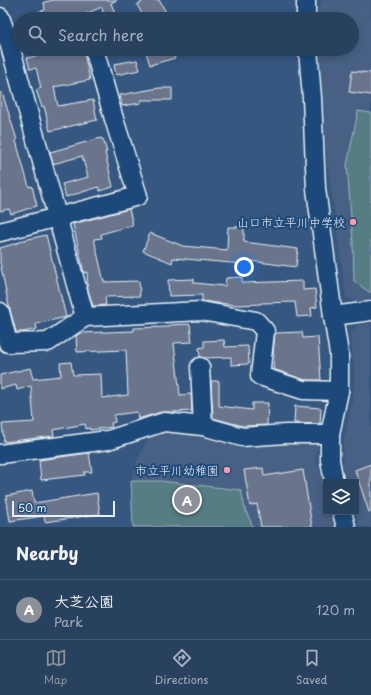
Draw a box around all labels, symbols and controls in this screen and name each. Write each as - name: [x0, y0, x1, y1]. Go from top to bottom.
- search box: [12, 12, 359, 56]
- icon: search: [26, 23, 48, 45]
- text: Search here: [58, 23, 144, 46]
- place label: 山口市立平川中学校: [237, 213, 345, 231]
- marker: 山口市立平川中学校: [348, 217, 358, 227]
- your location: [234, 257, 254, 277]
- place label: 市立平川幼稚園: [135, 461, 219, 479]
- marker: 市立平川幼稚園: [222, 465, 232, 475]
- map controls: [323, 479, 359, 515]
- button: layers: [323, 479, 359, 515]
- pin: A: [174, 485, 200, 515]
- scale bar: [12, 499, 115, 518]
- text: 50 m: [18, 499, 47, 516]
- text: Nearby: [16, 540, 78, 566]
- text: 大芝公園: [54, 589, 114, 612]
- text: A: [24, 600, 34, 619]
- text: 120 m: [316, 600, 355, 619]
- text: Park: [54, 612, 83, 631]
- tab: Map: [44, 647, 67, 688]
- tab: Directions: [155, 647, 208, 688]
- tab: Saved: [296, 647, 327, 688]

